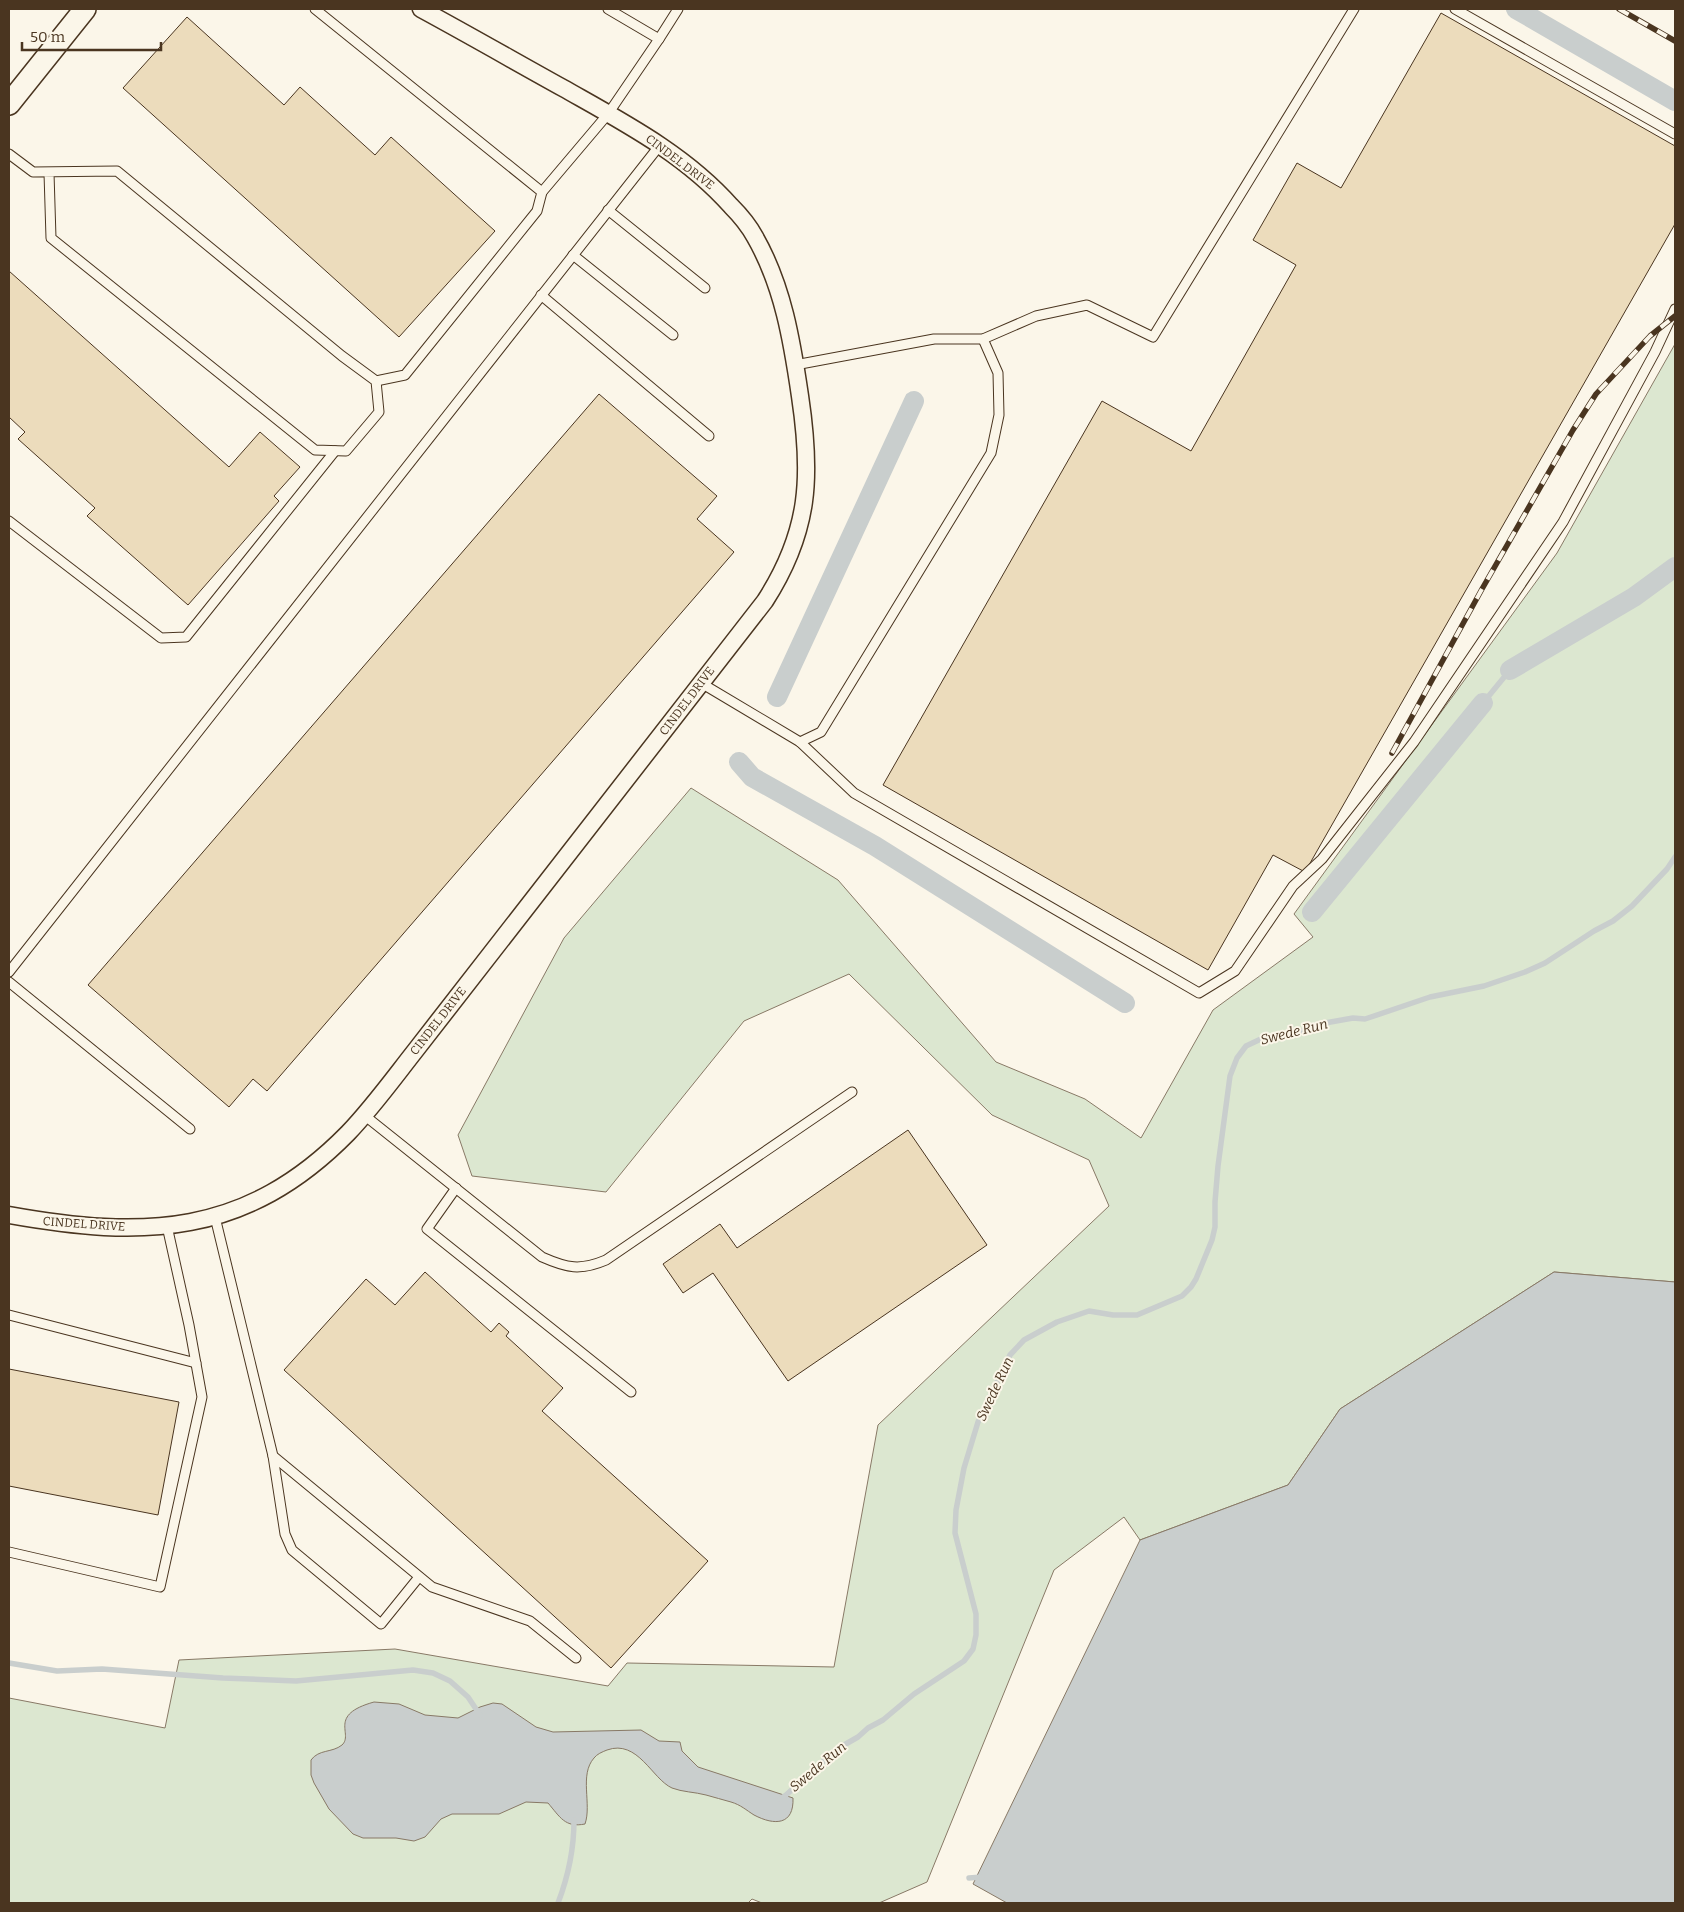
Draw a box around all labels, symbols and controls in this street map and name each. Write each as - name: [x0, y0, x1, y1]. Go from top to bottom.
- scale bar: [22, 20, 161, 52]
- text: 50 m: [30, 28, 66, 46]
- street label: CINDEL DRIVE: [643, 132, 717, 192]
- street label: CINDEL DRIVE: [657, 664, 717, 738]
- street label: CINDEL DRIVE: [407, 984, 469, 1058]
- water label: Swede Run: [1259, 1015, 1329, 1049]
- street label: CINDEL DRIVE: [42, 1214, 126, 1234]
- water label: Swede Run: [973, 1354, 1017, 1424]
- water label: Swede Run: [786, 1738, 850, 1796]

